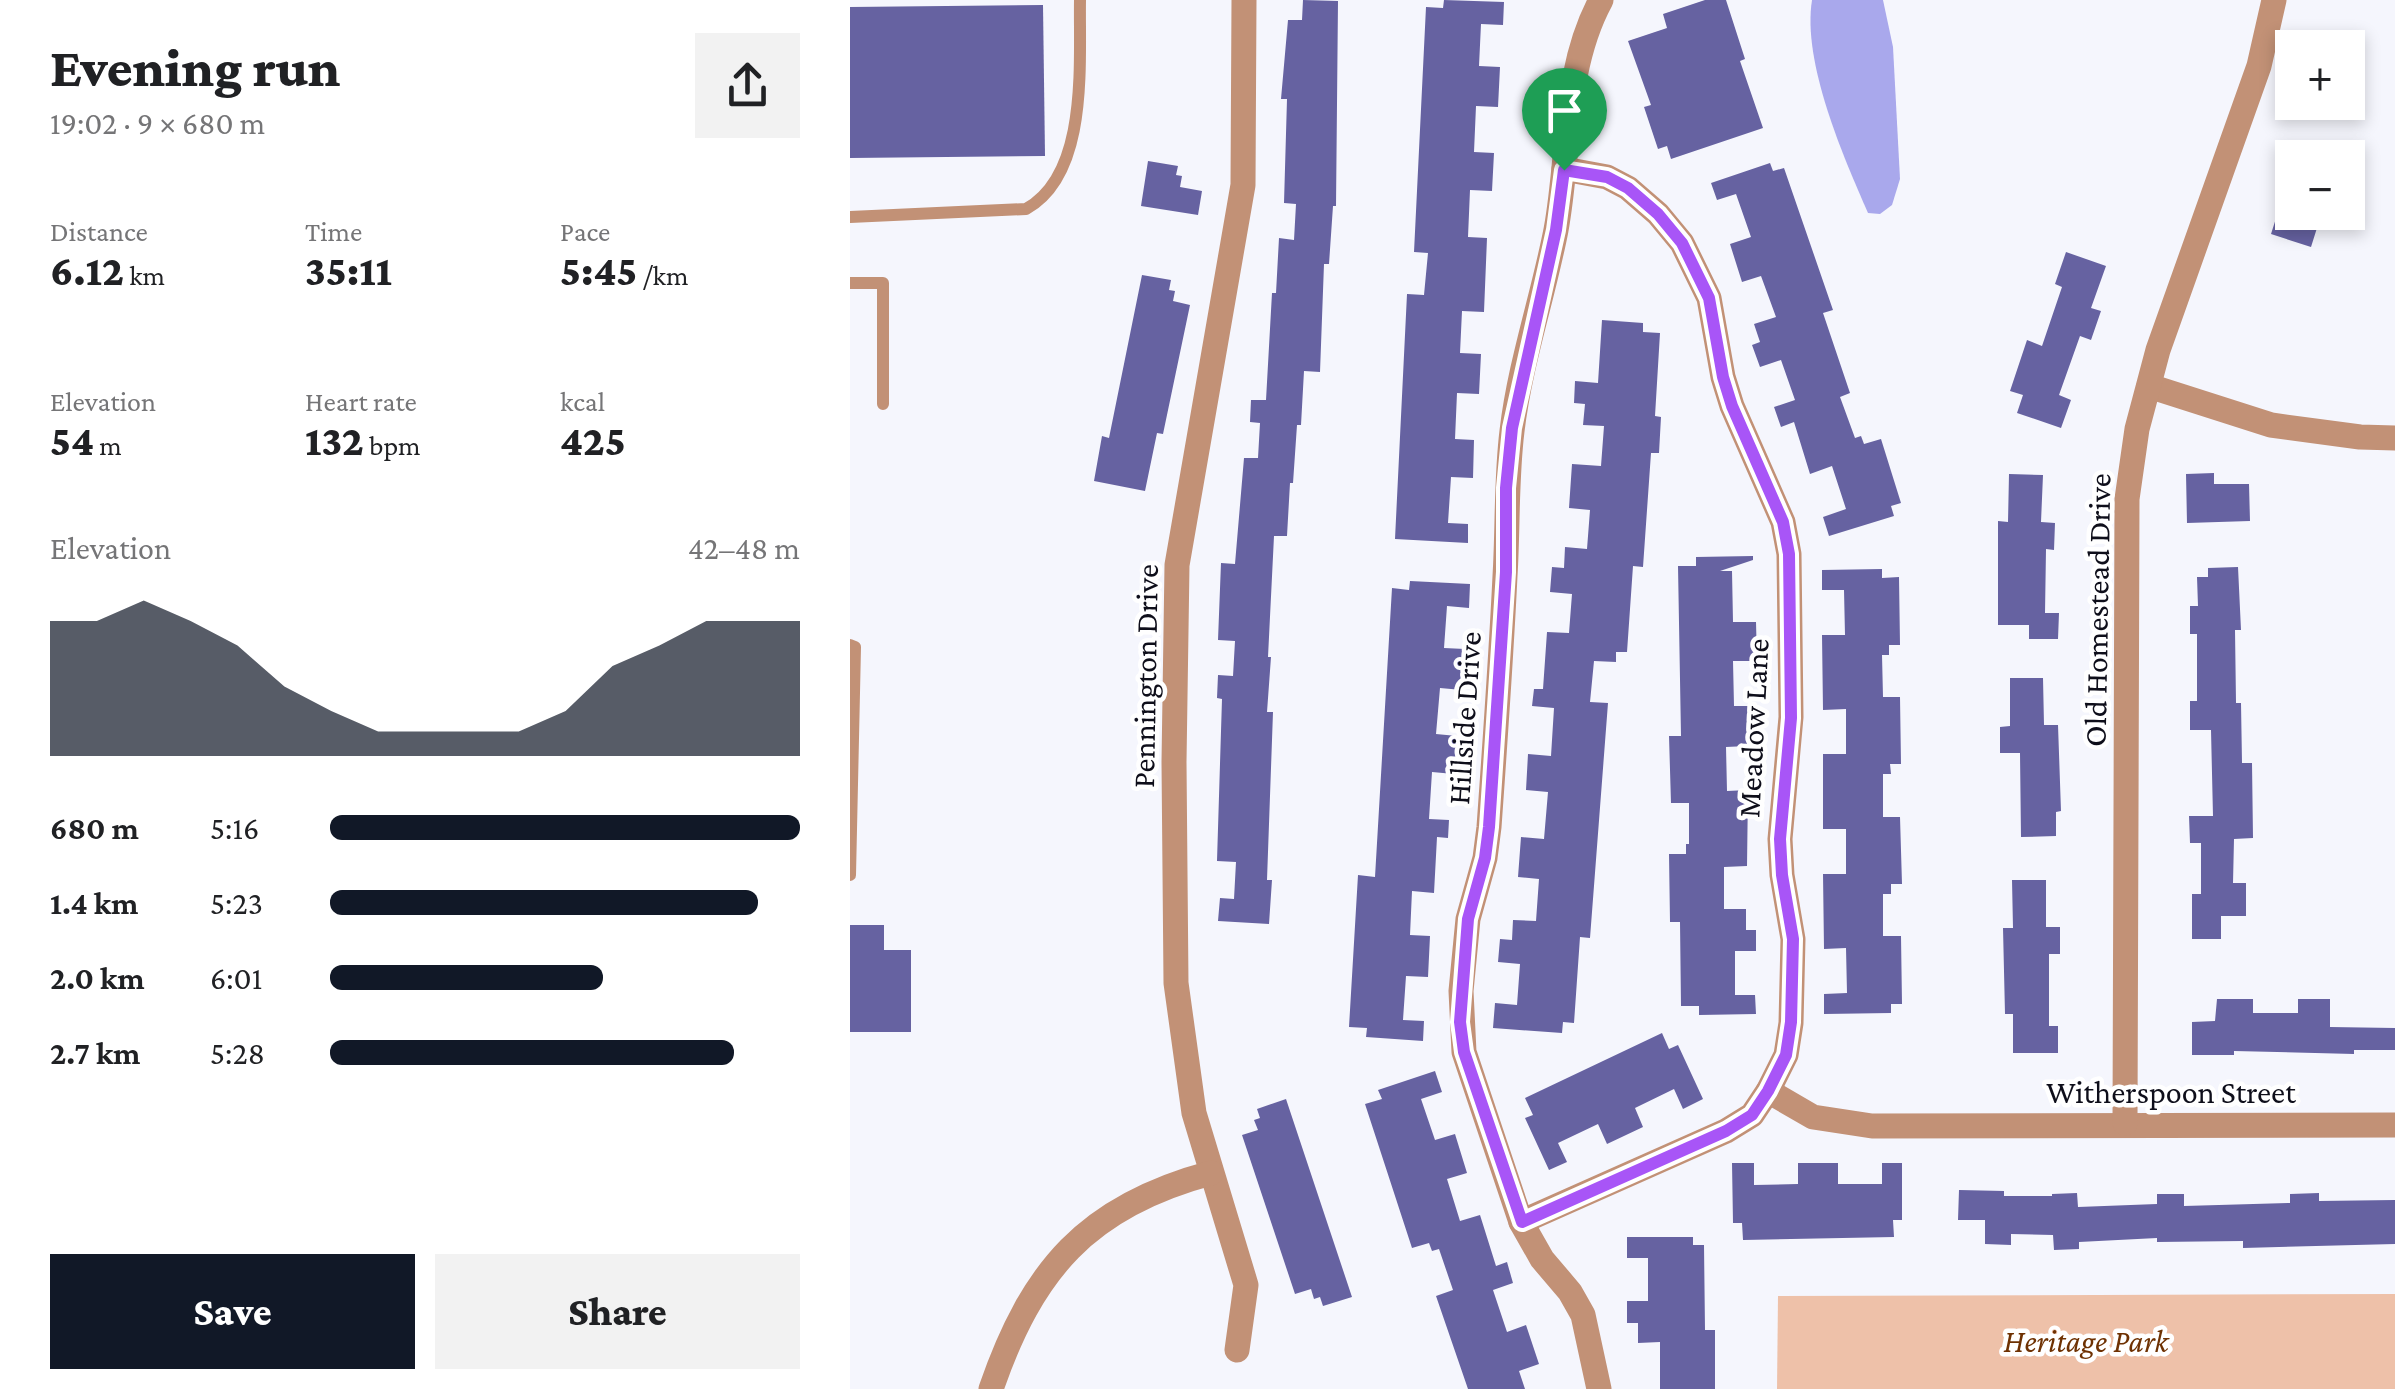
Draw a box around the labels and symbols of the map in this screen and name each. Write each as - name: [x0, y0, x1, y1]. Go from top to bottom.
- pin: [1522, 68, 1607, 171]
- street label: Old Homestead Drive: [2077, 473, 2117, 747]
- street label: Pennington Drive: [1125, 564, 1165, 788]
- street label: Hillside Drive: [1440, 630, 1488, 806]
- street label: Meadow Lane: [1730, 637, 1776, 819]
- street label: Witherspoon Street: [2046, 1074, 2296, 1110]
- park label: Heritage Park: [2003, 1323, 2171, 1359]

